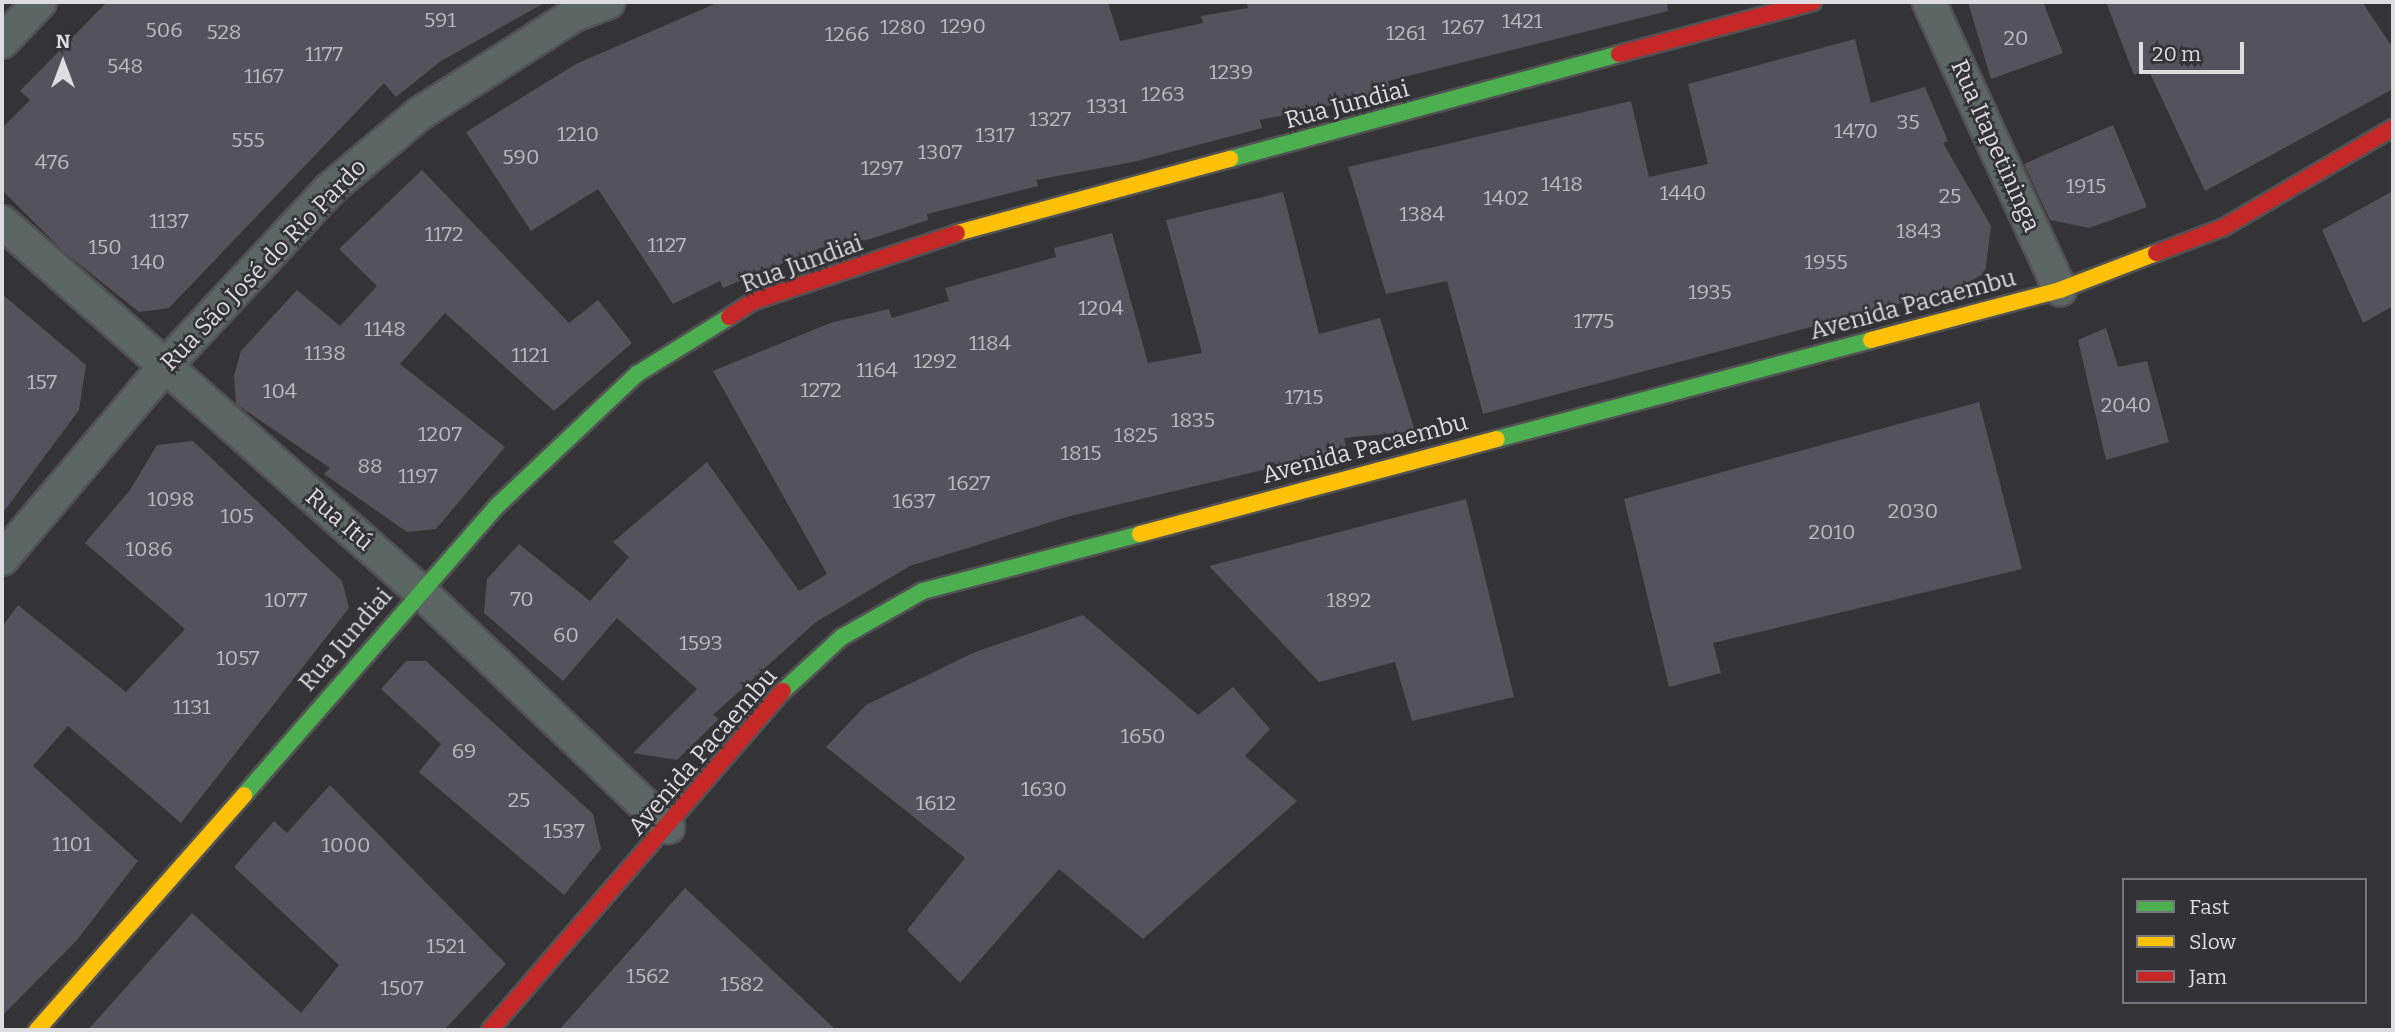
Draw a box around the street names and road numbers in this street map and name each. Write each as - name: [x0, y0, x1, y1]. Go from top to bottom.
- street label: Rua Itapetininga: [1944, 56, 2046, 236]
- street label: Rua Jundiai: [1282, 75, 1412, 135]
- street label: Rua São José do Rio Pardo: [155, 153, 373, 377]
- street label: Rua Jundiai: [737, 229, 867, 299]
- street label: Avenida Pacaembu: [1807, 264, 2019, 346]
- street label: Avenida Pacaembu: [1259, 408, 1471, 490]
- street label: Rua Itú: [299, 483, 379, 557]
- street label: Rua Jundiai: [293, 583, 399, 697]
- street label: Avenida Pacaembu: [623, 663, 783, 841]

